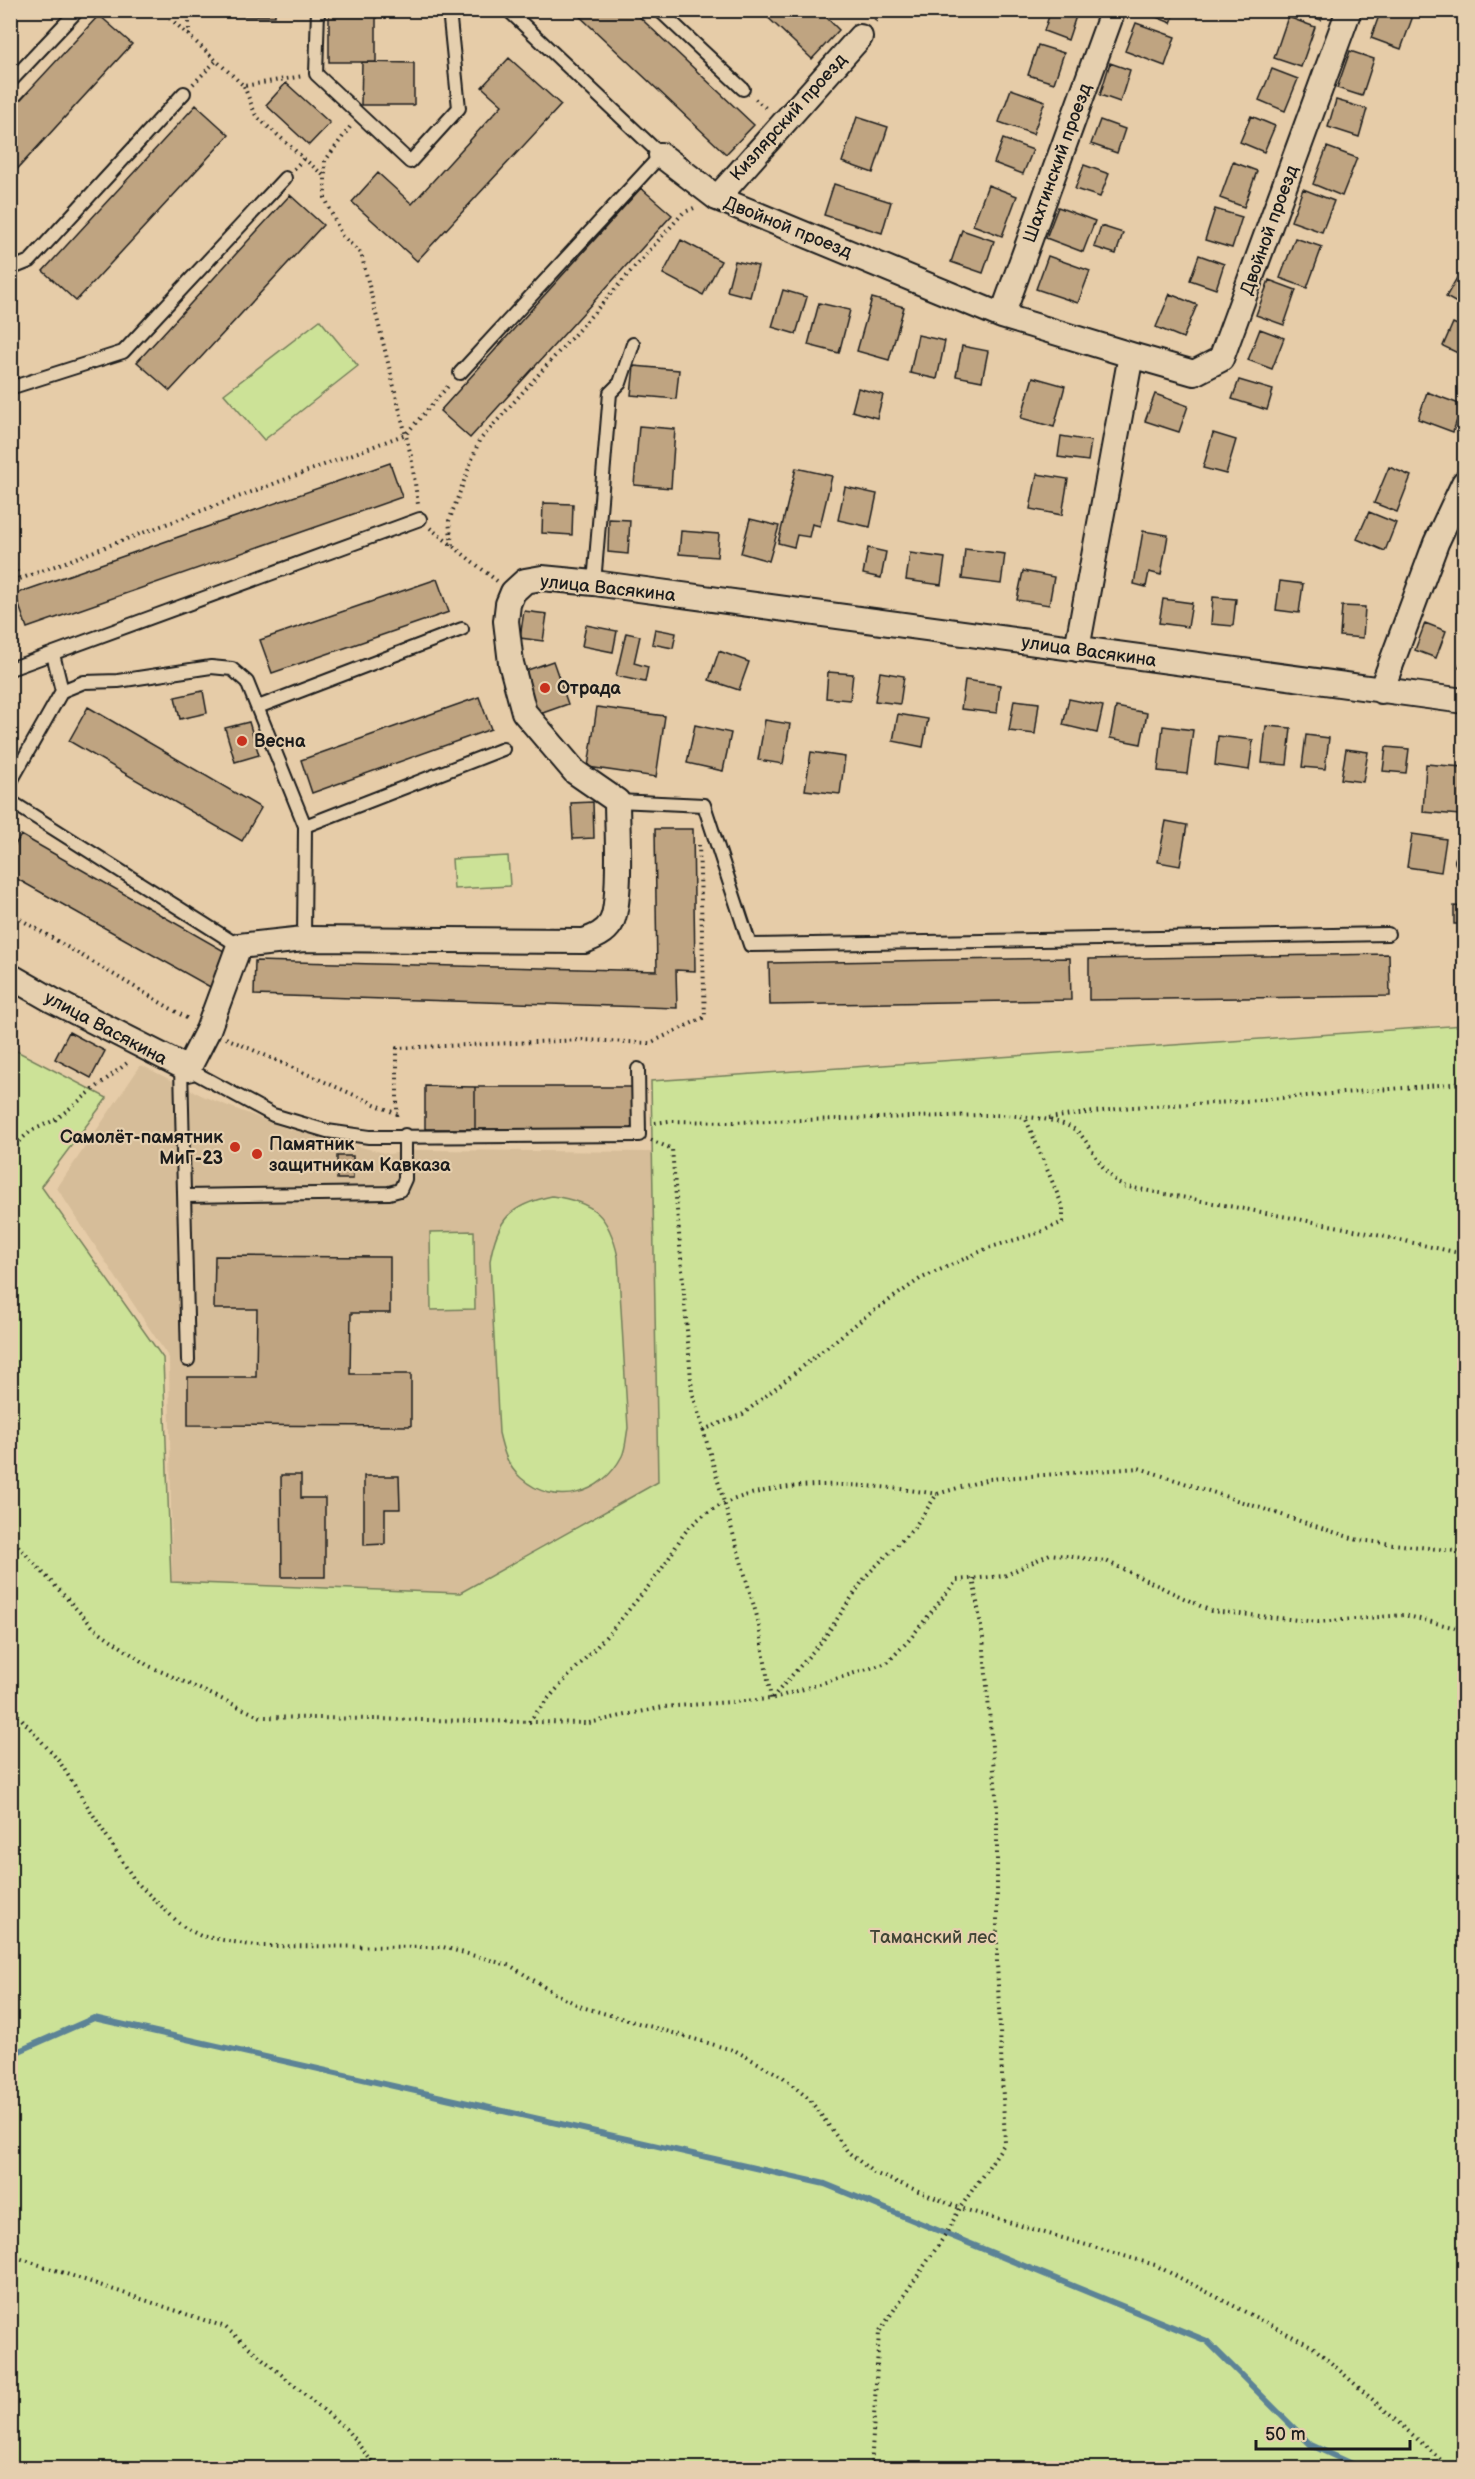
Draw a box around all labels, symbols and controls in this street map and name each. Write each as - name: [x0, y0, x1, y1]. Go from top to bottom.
- street label: Кизлярский проезд: [726, 49, 851, 185]
- street label: Шахтинский проезд: [1019, 81, 1096, 246]
- street label: Двойной проезд: [1236, 163, 1303, 298]
- street label: Двойной проезд: [721, 192, 855, 263]
- street label: улица Васякина: [539, 571, 677, 606]
- street label: улица Васякина: [1020, 632, 1158, 671]
- place label: Отрада: [557, 678, 621, 699]
- marker: Отрада: [538, 681, 552, 695]
- place label: Весна: [254, 731, 306, 752]
- marker: Весна: [235, 734, 249, 748]
- street label: улица Васякина: [41, 987, 171, 1070]
- place label: Самолёт-памятник МиГ-23: [60, 1127, 223, 1169]
- place label: Памятник защитникам Кавказа: [269, 1134, 451, 1176]
- marker: Самолёт-памятник МиГ-23: [228, 1140, 242, 1154]
- marker: Памятник защитникам Кавказа: [250, 1147, 264, 1161]
- park label: Таманский лес: [870, 1927, 996, 1948]
- scale bar: [1256, 2413, 1410, 2451]
- text: 50 m: [1265, 2424, 1306, 2445]

